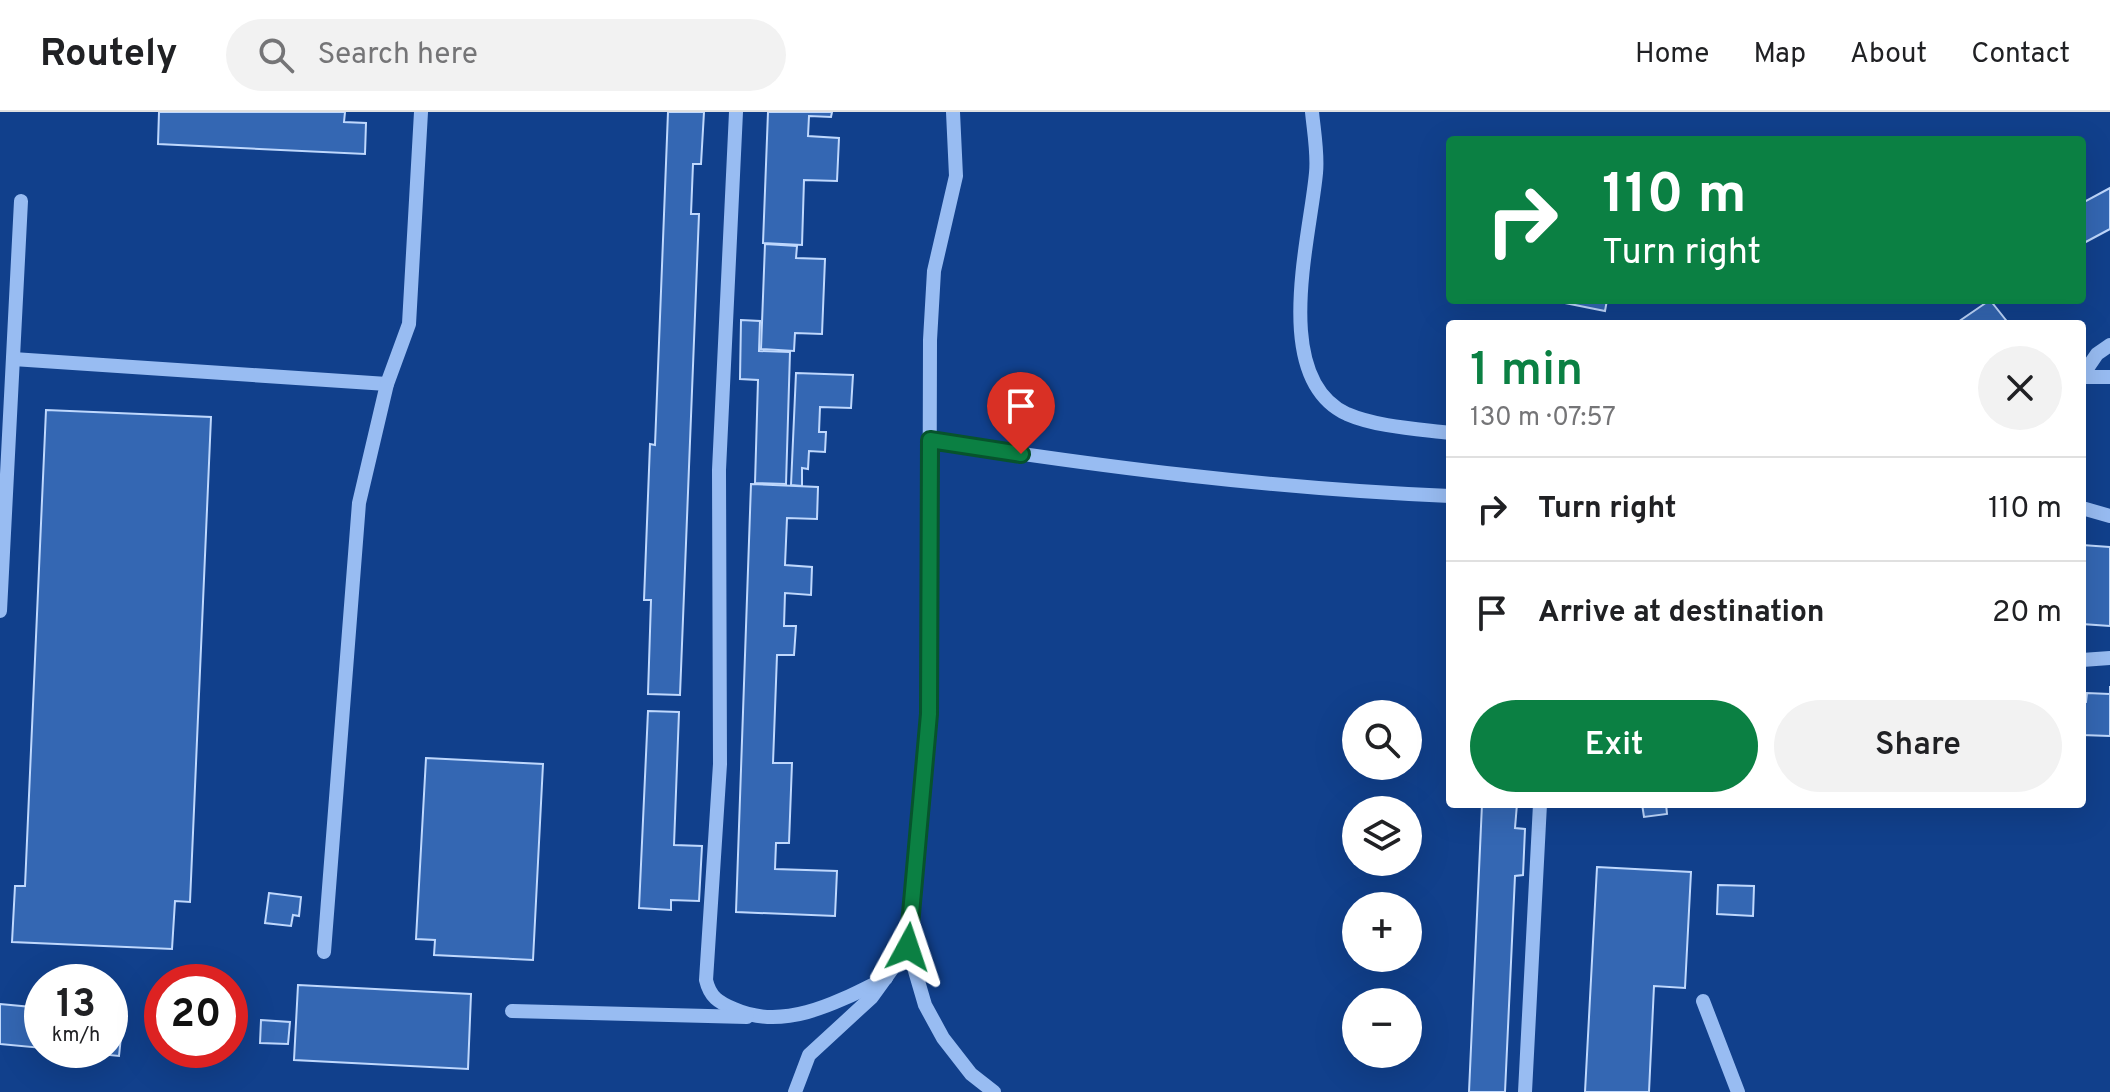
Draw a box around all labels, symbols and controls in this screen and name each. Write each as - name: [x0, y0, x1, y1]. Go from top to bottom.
- search box: [226, 19, 786, 91]
- text: Routely: [40, 31, 178, 80]
- icon: search: [254, 33, 298, 77]
- text: Search here: [318, 37, 478, 74]
- text: Home: [1635, 37, 1709, 73]
- text: Map: [1753, 37, 1806, 73]
- text: About: [1850, 37, 1927, 73]
- text: Contact: [1971, 37, 2070, 73]
- text: 110 m: [1602, 162, 1747, 232]
- icon: right: [1470, 168, 1574, 272]
- text: Turn right: [1602, 231, 1761, 277]
- text: 1 min: [1470, 342, 1583, 402]
- button: close: [1978, 346, 2062, 430]
- pin: [987, 372, 1055, 454]
- icon: arrive: [999, 384, 1043, 428]
- text: 130 m · 07:57: [1470, 402, 1616, 435]
- icon: right: [1470, 487, 1514, 531]
- text: Turn right: [1538, 491, 1676, 528]
- text: 110 m: [1988, 491, 2062, 528]
- icon: arrive: [1470, 591, 1514, 635]
- text: Arrive at destination: [1538, 595, 1824, 632]
- text: 20 m: [1992, 595, 2062, 632]
- map controls: [1342, 700, 1422, 1068]
- button: search: [1342, 700, 1422, 780]
- button: Exit: [1470, 700, 1758, 792]
- button: Share: [1774, 700, 2062, 792]
- button: layers: [1342, 796, 1422, 876]
- button: +: [1342, 892, 1422, 972]
- position arrow: [866, 905, 950, 989]
- speed limit sign: 20: [144, 964, 248, 1068]
- text: 13: [56, 981, 96, 1031]
- button: −: [1342, 988, 1422, 1068]
- text: km/h: [52, 1023, 100, 1049]

